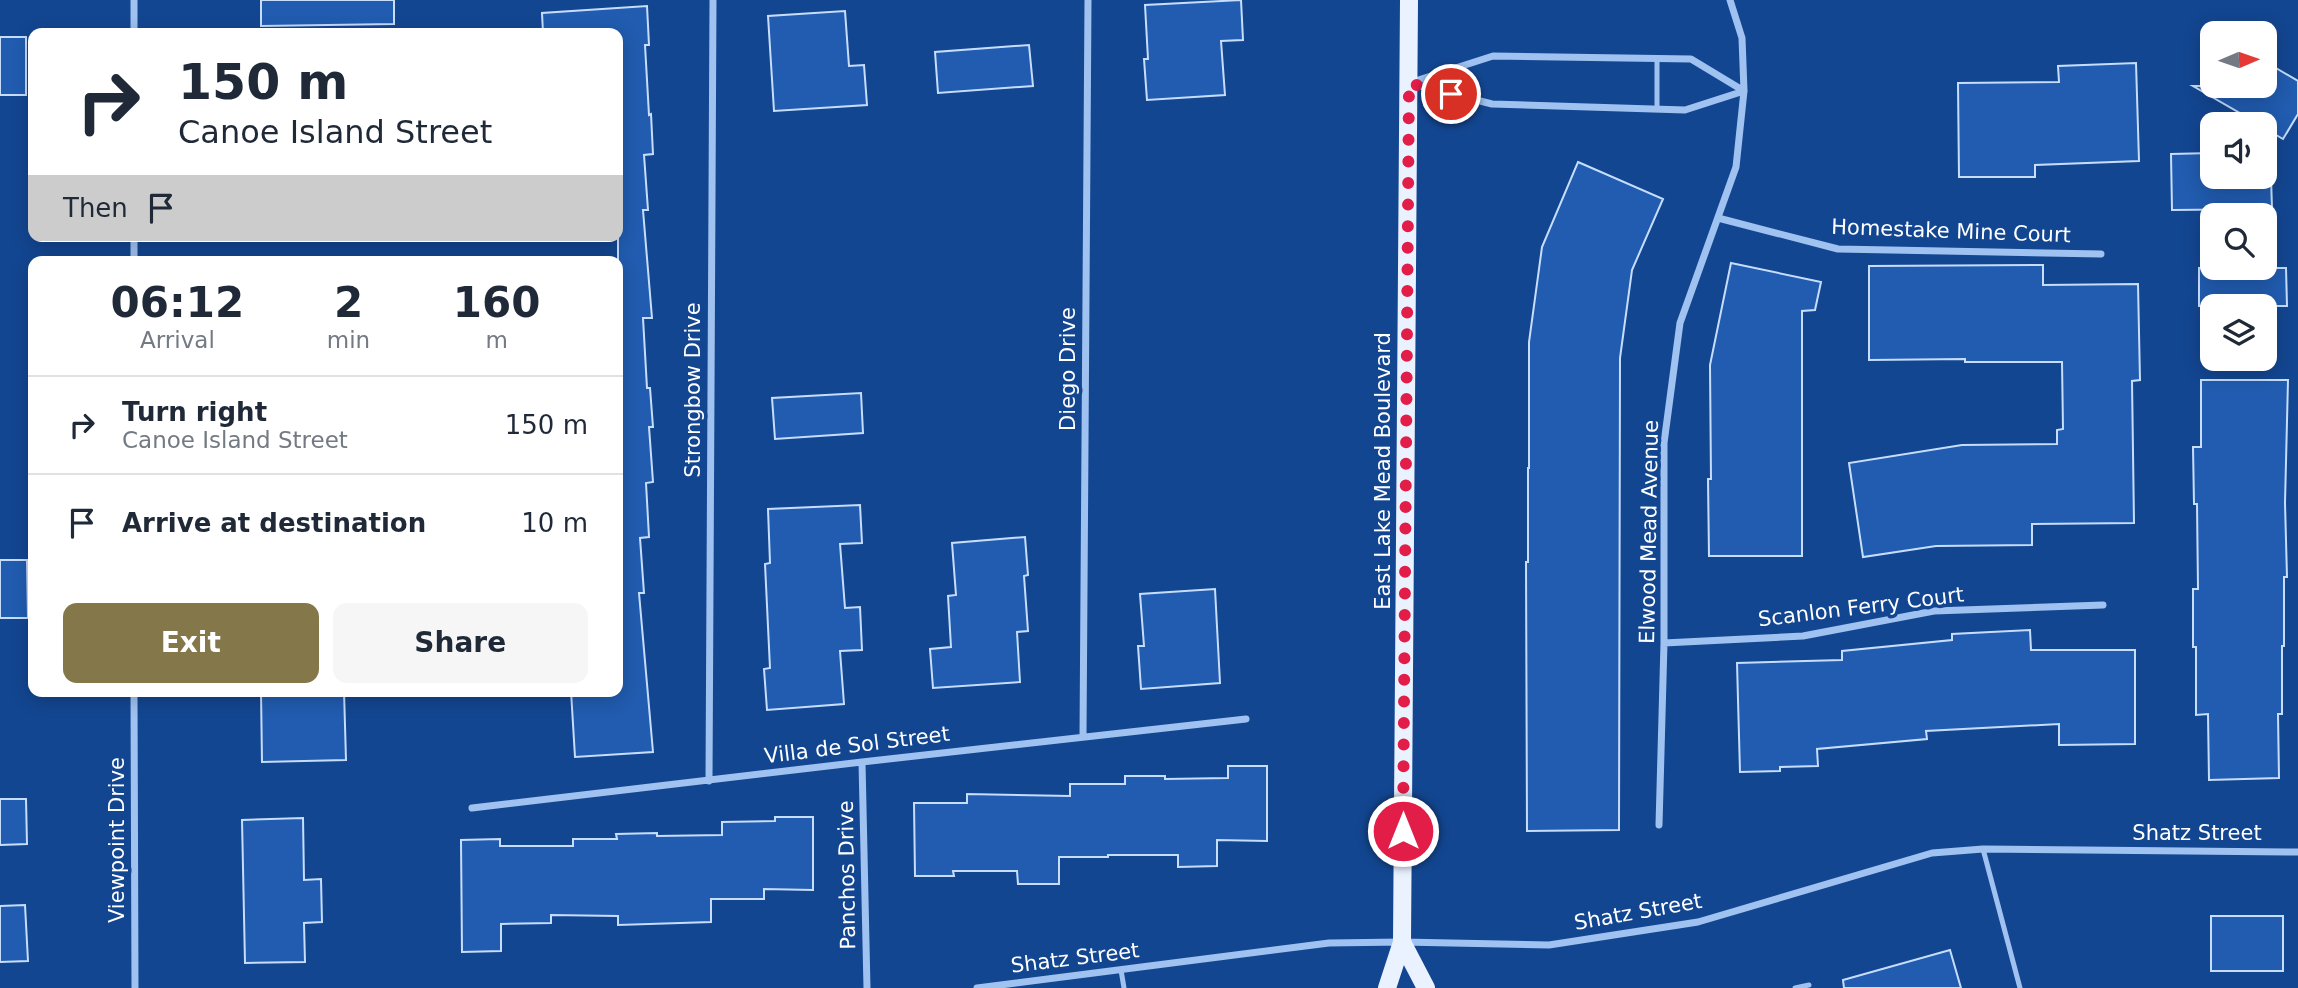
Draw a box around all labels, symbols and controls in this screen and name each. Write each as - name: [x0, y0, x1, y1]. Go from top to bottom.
- north arrow: [2200, 21, 2277, 98]
- map controls: [2200, 21, 2277, 371]
- text: 150 m: [178, 54, 348, 111]
- icon: right: [63, 56, 154, 147]
- pin: [1421, 64, 1481, 124]
- icon: arrive: [1432, 75, 1470, 113]
- button: sound: [2200, 112, 2277, 189]
- text: Canoe Island Street: [178, 113, 492, 151]
- icon: arrive: [142, 189, 180, 227]
- text: Then: [63, 193, 128, 223]
- button: search: [2200, 203, 2277, 280]
- street label: Homestake Mine Court: [1831, 215, 2071, 247]
- text: 06:12: [111, 278, 244, 327]
- text: 2: [334, 278, 363, 327]
- text: 160: [453, 278, 540, 327]
- button: layers: [2200, 294, 2277, 371]
- street label: Strongbow Drive: [681, 302, 705, 478]
- street label: Diego Drive: [1056, 307, 1080, 431]
- text: Arrival: [140, 327, 215, 353]
- text: min: [327, 327, 370, 353]
- text: m: [485, 327, 508, 353]
- street label: East Lake Mead Boulevard: [1371, 332, 1395, 610]
- text: Turn right: [122, 397, 267, 427]
- icon: right: [63, 406, 101, 444]
- text: 150 m: [505, 410, 588, 440]
- street label: Elwood Mead Avenue: [1635, 420, 1663, 644]
- text: Canoe Island Street: [122, 427, 348, 453]
- icon: arrive: [63, 504, 101, 542]
- text: Arrive at destination: [122, 508, 426, 538]
- text: 10 m: [521, 508, 588, 538]
- street label: Scanlon Ferry Court: [1757, 582, 1965, 632]
- button: Exit: [63, 603, 319, 683]
- button: Share: [333, 603, 588, 683]
- street label: Villa de Sol Street: [763, 722, 951, 768]
- street label: Viewpoint Drive: [105, 757, 129, 923]
- position arrow: [1366, 794, 1440, 868]
- street label: Panchos Drive: [834, 800, 860, 950]
- street label: Shatz Street: [2132, 821, 2262, 845]
- street label: Shatz Street: [1572, 889, 1704, 935]
- street label: Shatz Street: [1009, 938, 1141, 978]

